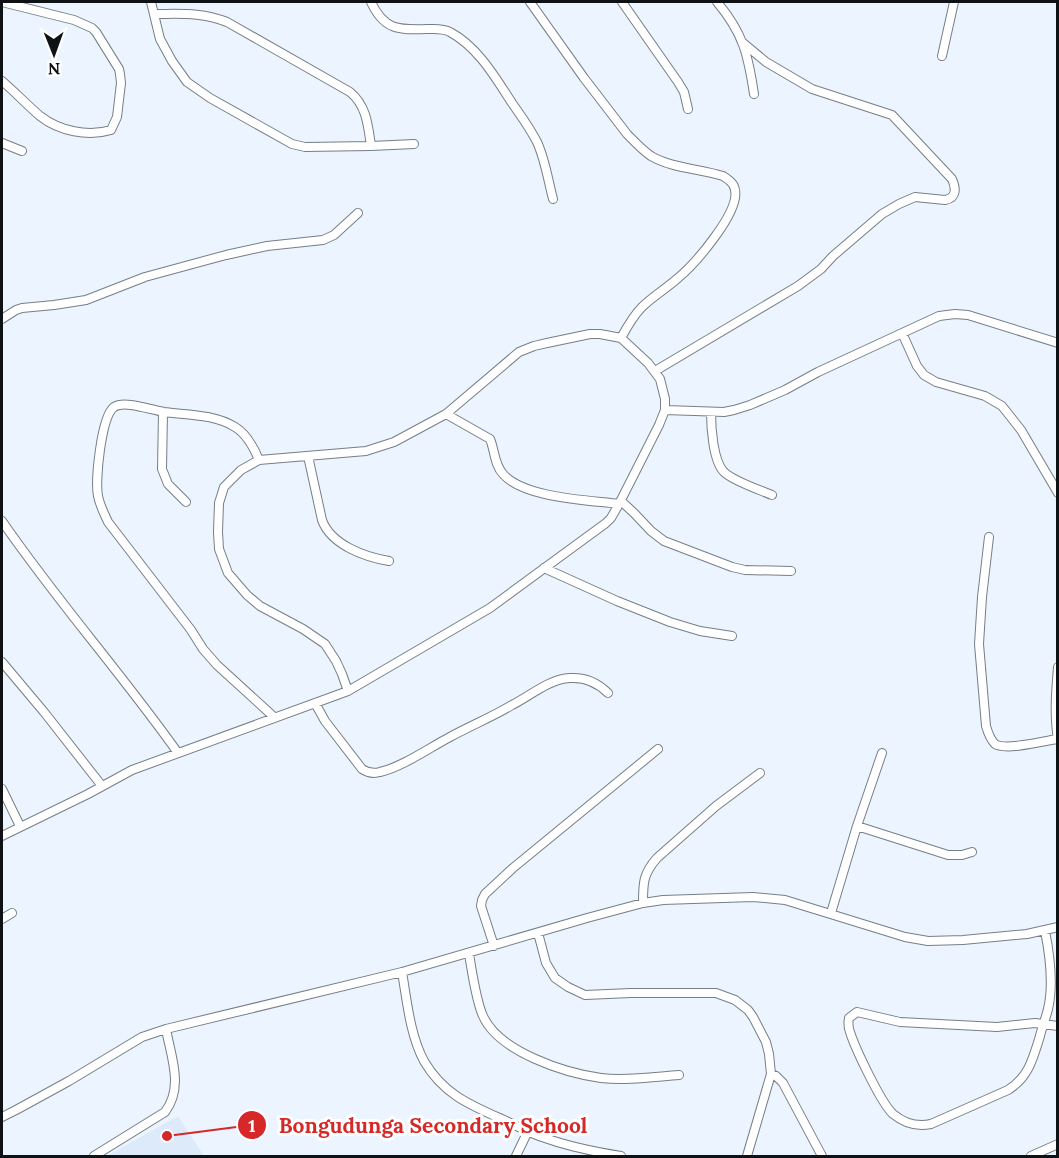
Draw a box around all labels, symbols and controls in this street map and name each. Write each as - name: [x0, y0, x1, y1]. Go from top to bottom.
- north arrow: [24, 24, 84, 84]
- text: N: [48, 59, 61, 79]
- callout: Bongudunga Secondary School: [237, 1106, 599, 1145]
- text: Bongudunga Secondary School: [279, 1112, 588, 1139]
- text: 1: [248, 1114, 256, 1137]

